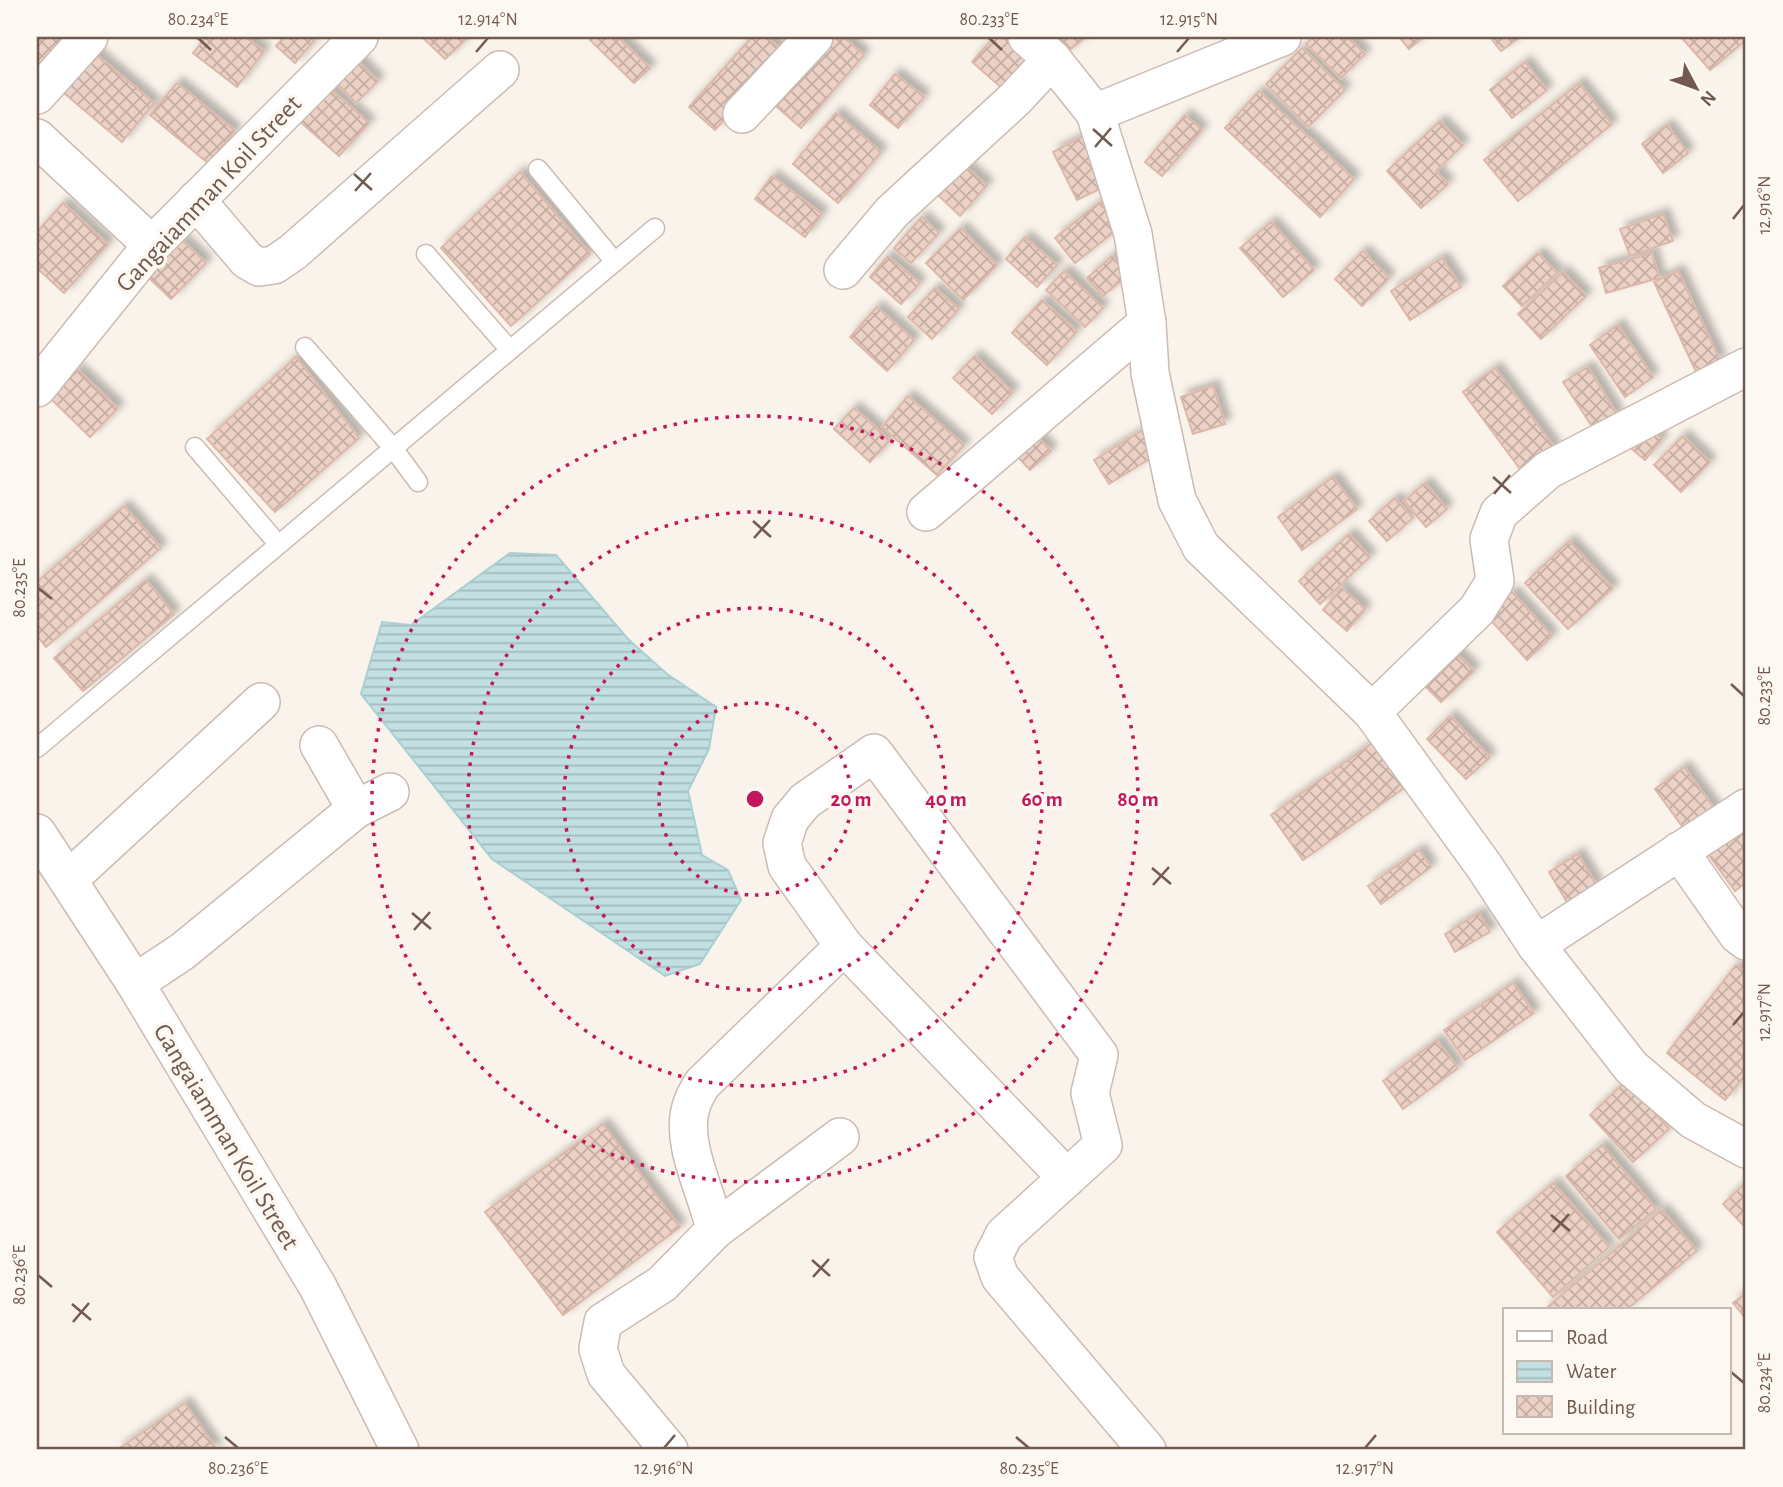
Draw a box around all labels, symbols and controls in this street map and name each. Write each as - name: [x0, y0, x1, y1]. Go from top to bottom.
- text: 80.234°E: [168, 11, 229, 29]
- text: 12.914°N: [458, 11, 518, 29]
- text: 80.233°E: [959, 11, 1019, 29]
- text: 12.915°N: [1160, 11, 1218, 29]
- north arrow: [1660, 52, 1730, 122]
- text: N: [1696, 87, 1719, 109]
- street label: Gangaiamman Koil Street: [111, 90, 306, 297]
- text: 12.916°N: [1756, 175, 1774, 235]
- text: 80.235°E: [11, 558, 29, 618]
- text: 80.233°E: [1756, 666, 1774, 726]
- centre of rings: [743, 787, 767, 811]
- text: 20 m: [831, 789, 871, 810]
- text: 40 m: [925, 789, 967, 810]
- text: 60 m: [1021, 789, 1063, 810]
- text: 80 m: [1117, 789, 1159, 810]
- text: 12.917°N: [1756, 983, 1774, 1041]
- street label: Gangaiamman Koil Street: [148, 1019, 304, 1254]
- text: 80.236°E: [11, 1245, 29, 1305]
- legend: [1503, 1308, 1730, 1434]
- text: Road: [1566, 1327, 1608, 1348]
- text: 80.234°E: [1756, 1352, 1774, 1413]
- text: Water: [1566, 1361, 1616, 1382]
- text: Building: [1566, 1397, 1636, 1418]
- text: 80.236°E: [208, 1460, 268, 1478]
- text: 12.916°N: [634, 1460, 694, 1478]
- text: 80.235°E: [999, 1460, 1059, 1478]
- text: 12.917°N: [1336, 1460, 1394, 1478]

